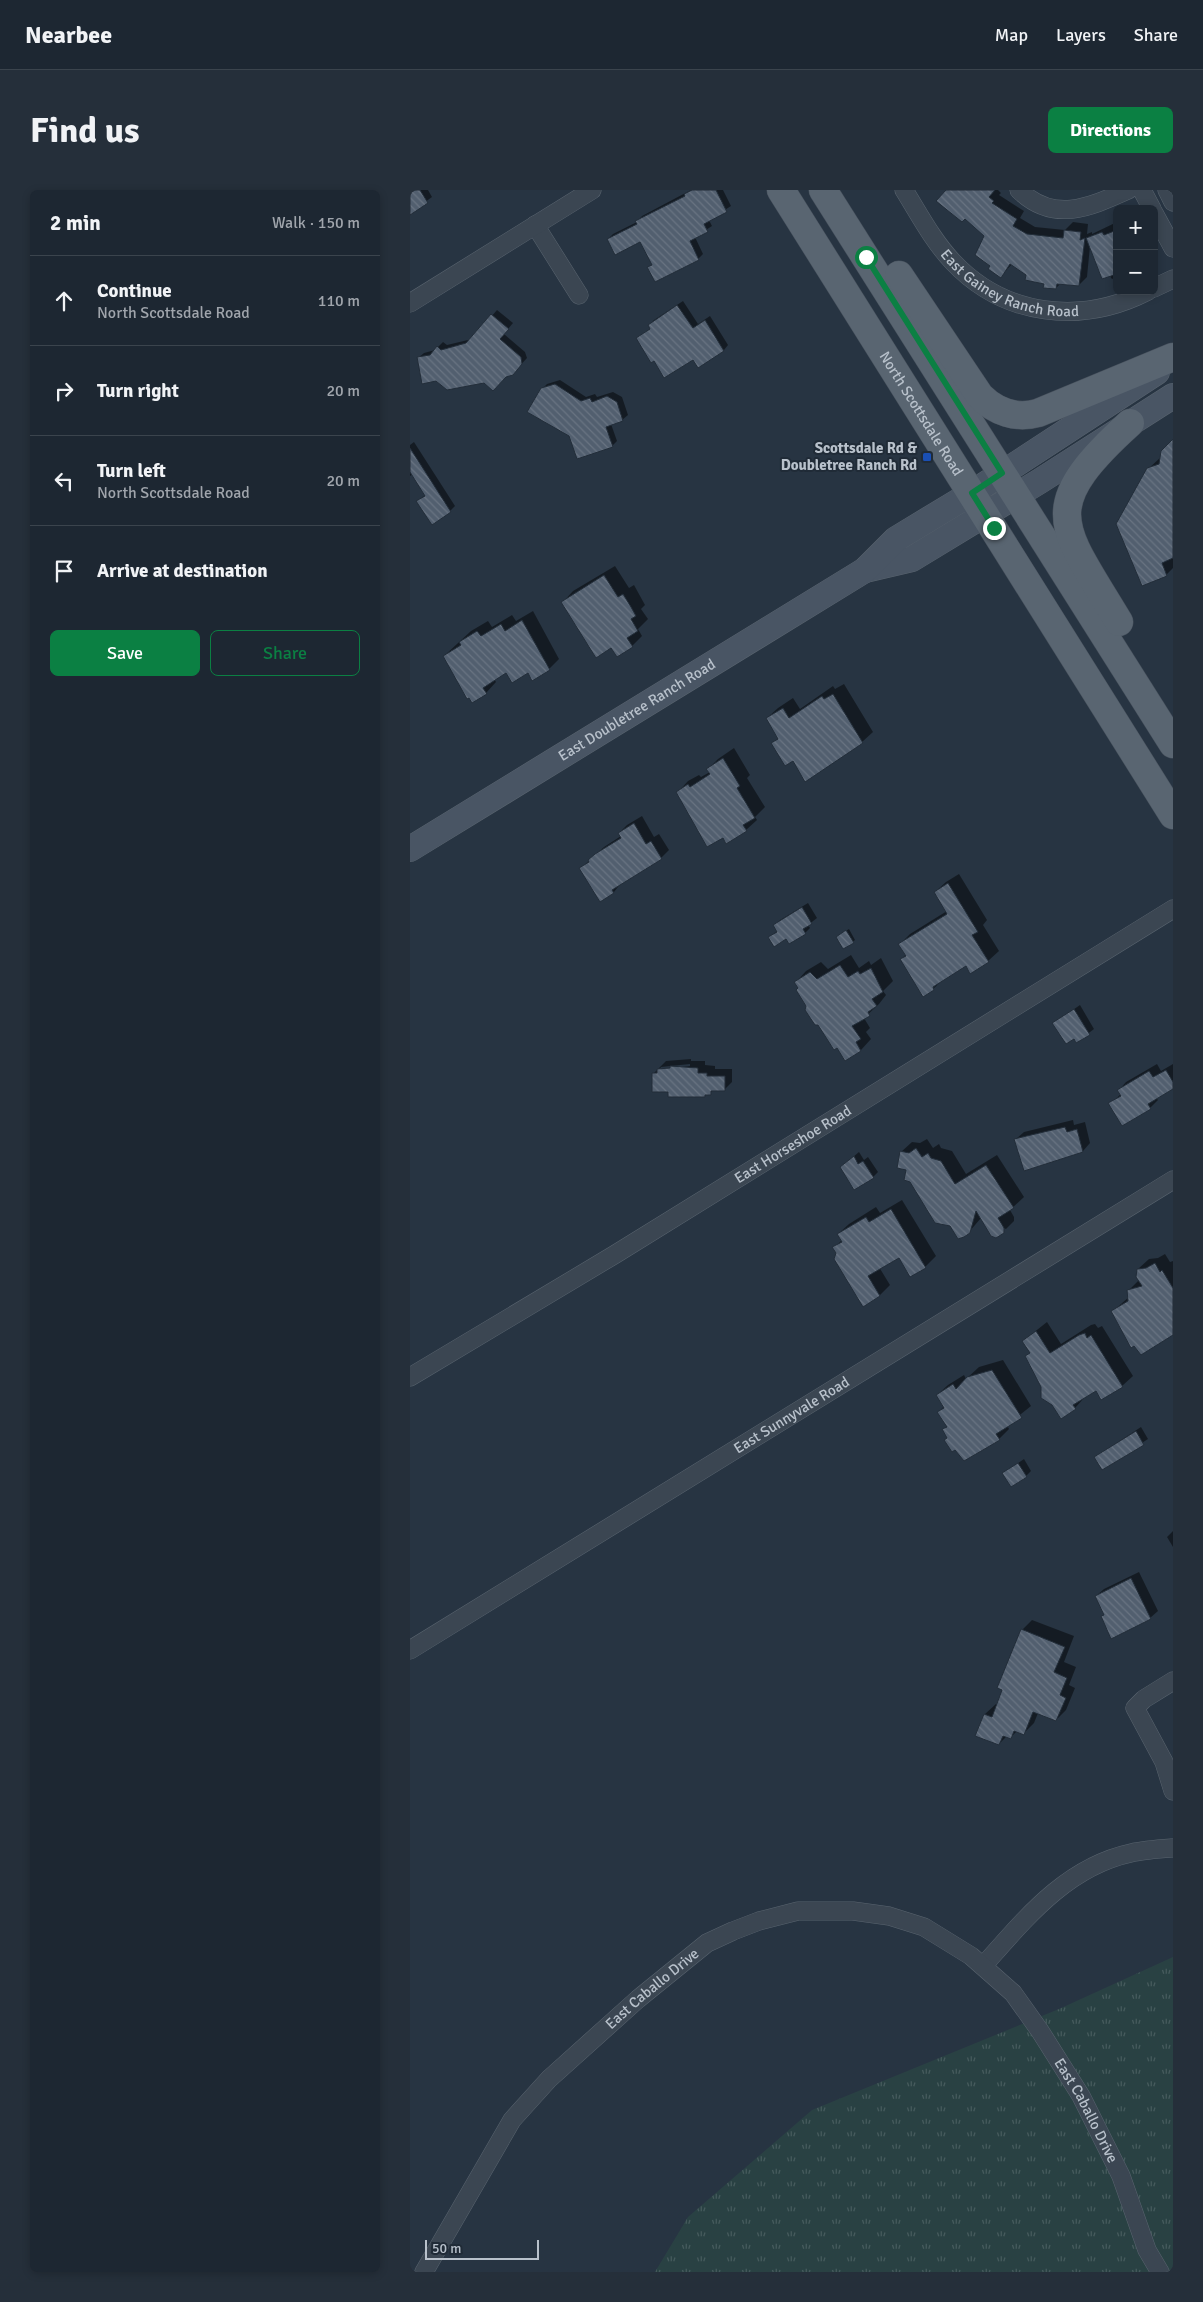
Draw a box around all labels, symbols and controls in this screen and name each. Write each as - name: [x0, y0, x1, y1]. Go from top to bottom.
- text: Nearbee: [25, 20, 112, 50]
- text: Map: [995, 24, 1028, 46]
- text: Layers: [1056, 24, 1106, 46]
- text: Share: [1134, 24, 1178, 46]
- button: Directions: [1048, 107, 1173, 153]
- text: Find us: [30, 109, 140, 152]
- map controls: [1113, 205, 1158, 295]
- button: +: [1113, 205, 1158, 250]
- text: 2 min: [50, 210, 101, 236]
- text: Walk · 150 m: [272, 213, 360, 233]
- route start: [855, 246, 878, 269]
- street label: East Gainey Ranch Road: [937, 246, 1079, 320]
- button: −: [1113, 250, 1158, 295]
- text: Continue: [97, 279, 172, 303]
- icon: ahead: [50, 287, 78, 315]
- text: 110 m: [318, 291, 360, 311]
- text: North Scottsdale Road: [97, 303, 250, 323]
- street label: North Scottsdale Road: [876, 348, 967, 479]
- icon: right: [50, 377, 78, 405]
- text: Turn right: [97, 379, 179, 403]
- text: 20 m: [326, 381, 360, 401]
- place label: Scottsdale Rd & Doubletree Ranch Rd: [781, 439, 917, 474]
- marker: Scottsdale Rd & Doubletree Ranch Rd: [921, 451, 933, 463]
- text: Turn left: [97, 459, 166, 483]
- icon: left: [50, 467, 78, 495]
- text: 20 m: [326, 471, 360, 491]
- text: North Scottsdale Road: [97, 483, 250, 503]
- route end: [983, 517, 1006, 540]
- icon: arrive: [50, 557, 78, 585]
- text: Arrive at destination: [97, 559, 268, 583]
- button: Save: [50, 630, 200, 676]
- button: Share: [210, 630, 360, 676]
- street label: East Doubletree Ranch Road: [555, 655, 719, 765]
- street label: East Horseshoe Road: [731, 1101, 855, 1187]
- street label: East Sunnyvale Road: [730, 1373, 853, 1457]
- street label: East Caballo Drive: [602, 1944, 702, 2033]
- street label: East Caballo Drive: [1050, 2055, 1122, 2166]
- scale bar: [425, 2237, 539, 2260]
- text: 50 m: [432, 2240, 461, 2257]

